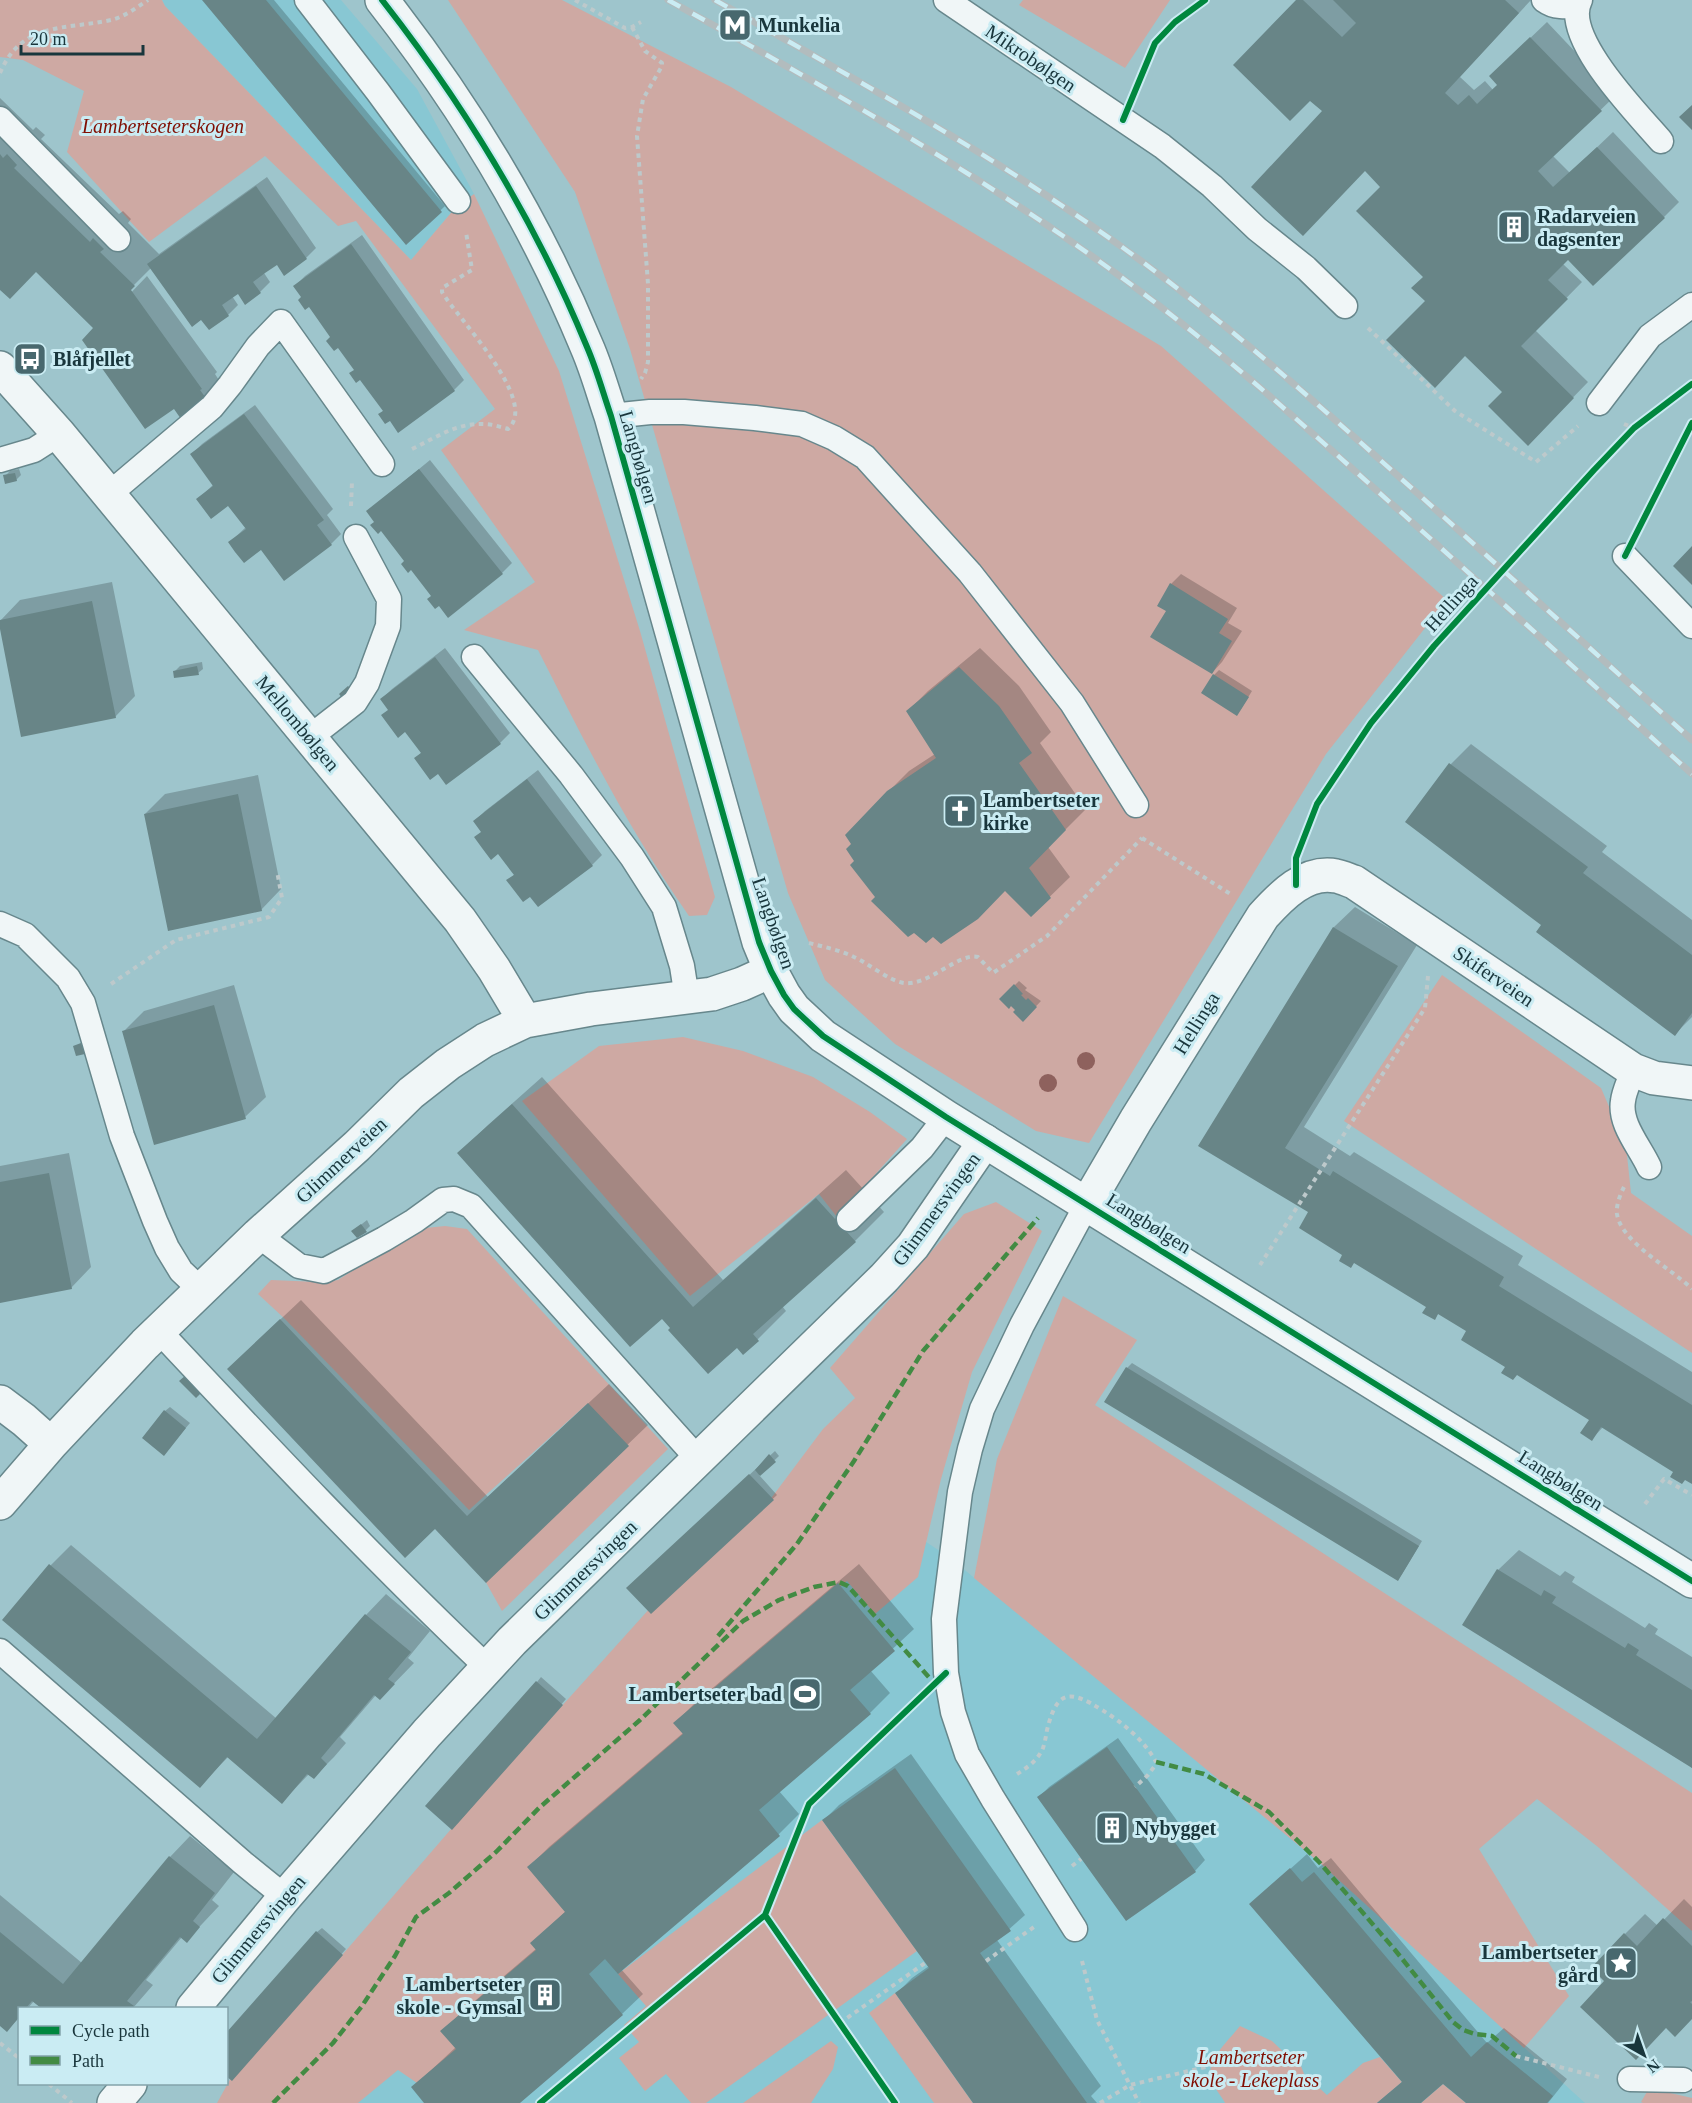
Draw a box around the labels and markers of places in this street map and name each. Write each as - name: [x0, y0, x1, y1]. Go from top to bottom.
- metro station icon: Munkelia: [717, 7, 753, 43]
- place label: Munkelia: [758, 14, 840, 36]
- place label: Radarveien dagsenter: [1537, 205, 1636, 251]
- building icon: Radarveien dagsenter: [1496, 209, 1532, 245]
- bus stop icon: Blåfjellet: [12, 341, 48, 377]
- place label: Blåfjellet: [53, 348, 131, 371]
- place label: Lambertseter kirke: [983, 789, 1100, 834]
- church icon: Lambertseter kirke: [942, 793, 978, 829]
- sports icon: Lambertseter bad: [787, 1676, 823, 1712]
- place label: Lambertseter bad: [629, 1683, 782, 1705]
- building icon: Nybygget: [1094, 1810, 1130, 1846]
- place label: Nybygget: [1135, 1817, 1216, 1840]
- place label: Lambertseter gård: [1481, 1941, 1598, 1987]
- place icon: Lambertseter gård: [1603, 1945, 1639, 1981]
- place label: Lambertseter skole - Gymsal: [396, 1973, 522, 2019]
- building icon: Lambertseter skole - Gymsal: [527, 1977, 563, 2013]

